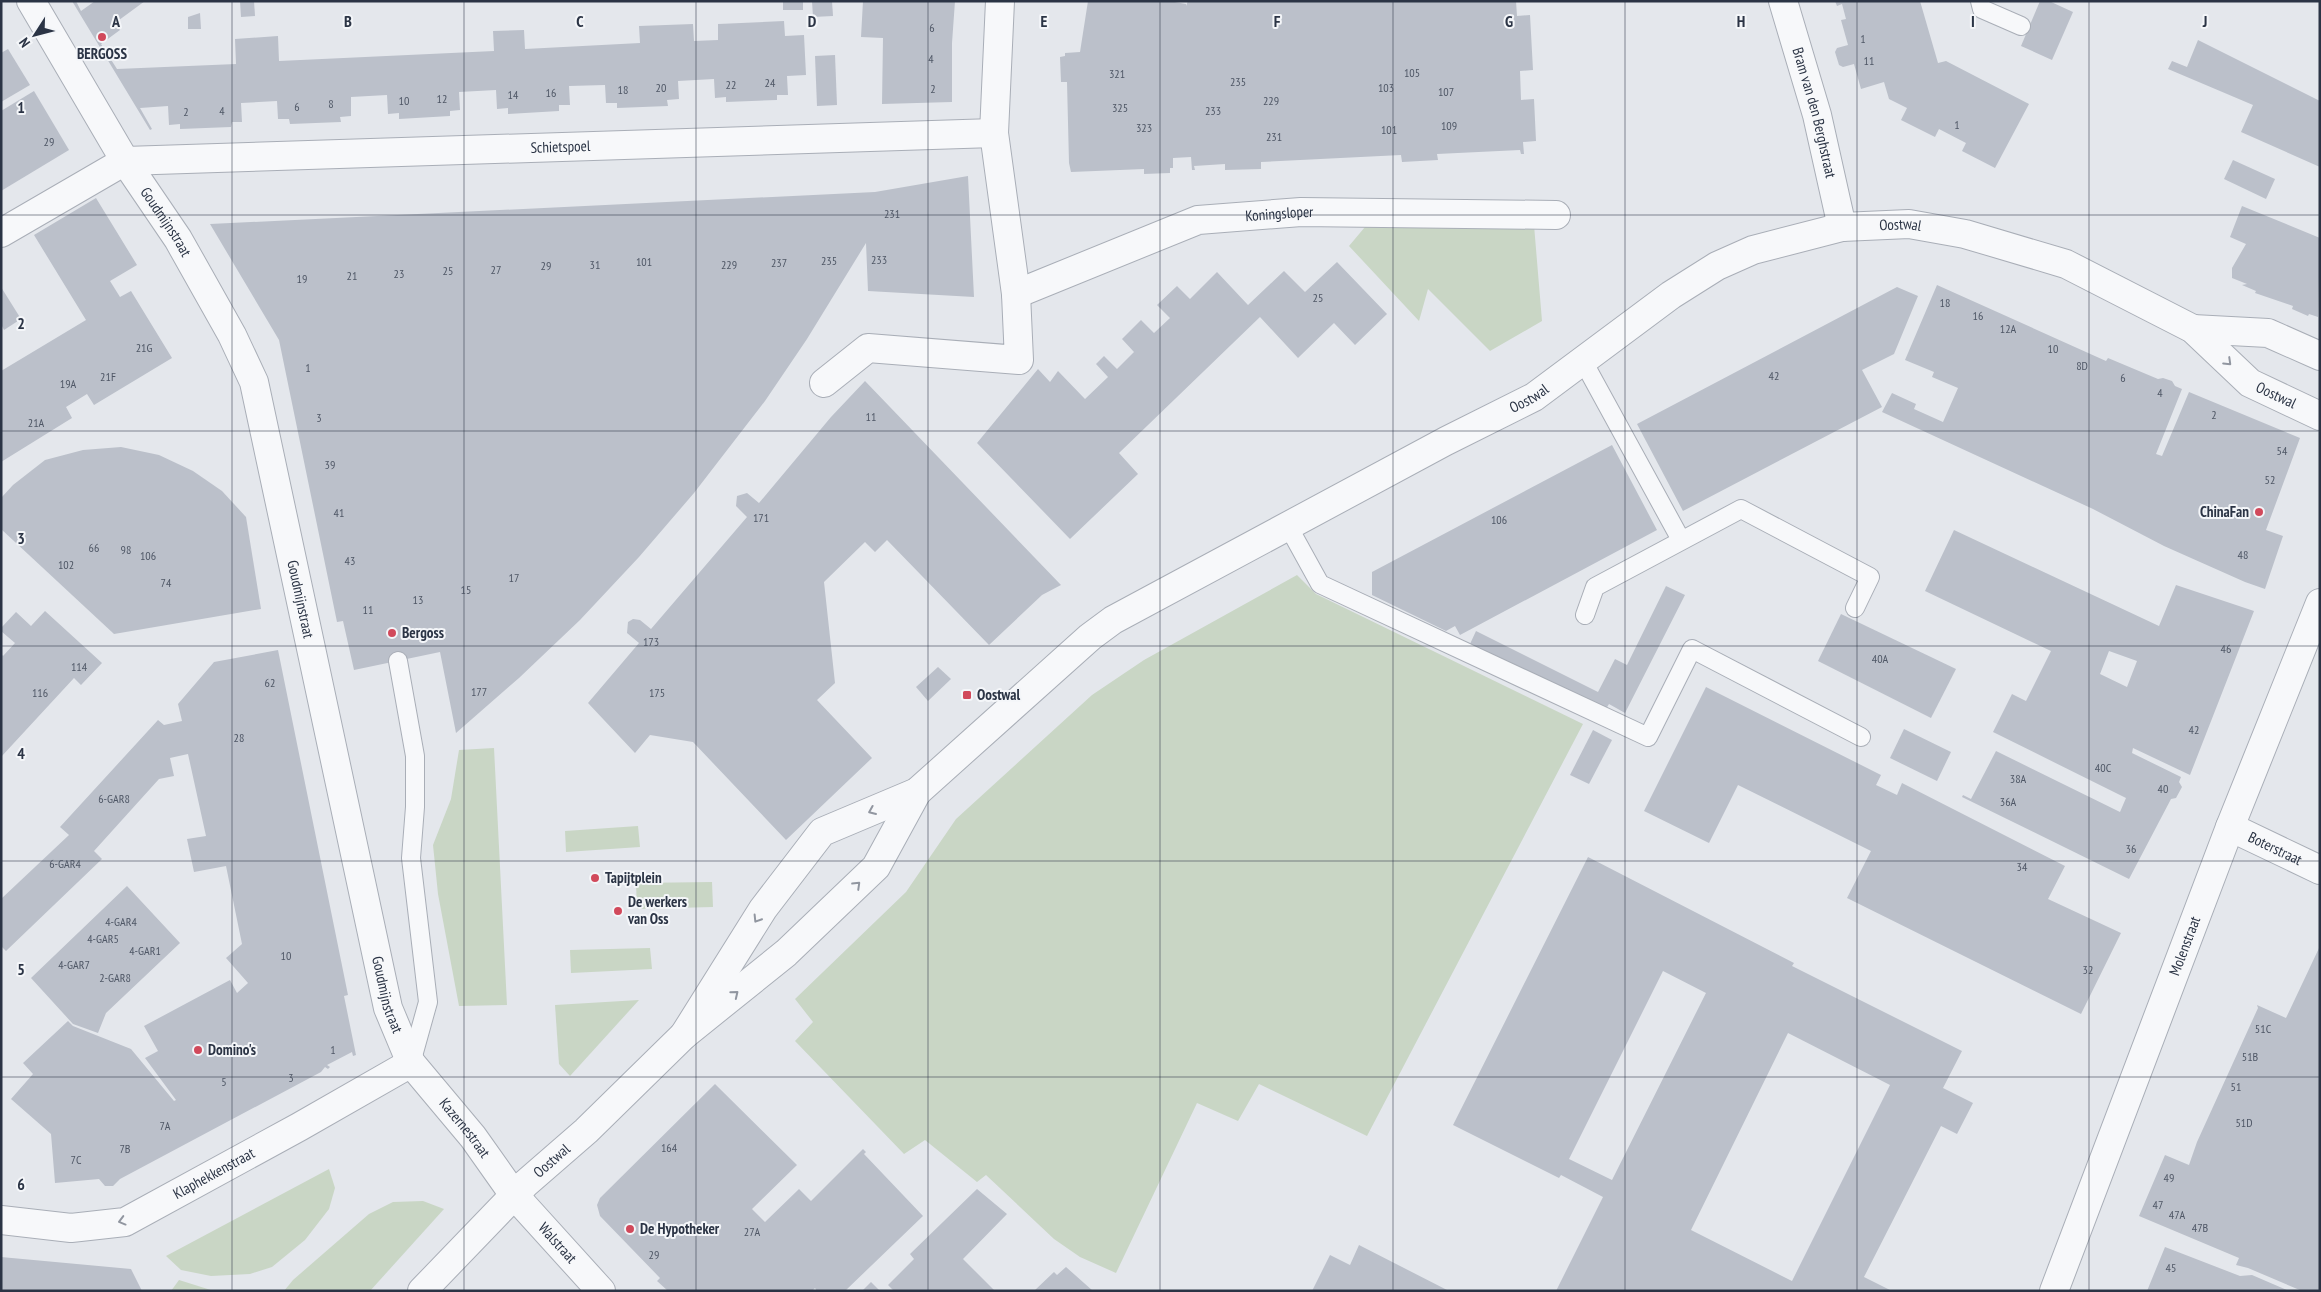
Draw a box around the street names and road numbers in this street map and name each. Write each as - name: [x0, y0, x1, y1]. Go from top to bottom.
- street label: Bram van den Berghstraat: [1788, 45, 1841, 180]
- street label: Schietspoel: [530, 136, 591, 157]
- street label: Goudmijnstraat: [137, 183, 196, 260]
- street label: Koningsloper: [1245, 202, 1314, 225]
- street label: Oostwal: [1879, 214, 1924, 235]
- street label: Oostwal: [2253, 377, 2300, 413]
- street label: Oostwal: [1506, 379, 1553, 417]
- street label: Goudmijnstraat: [283, 558, 319, 640]
- street label: Boterstraat: [2245, 827, 2305, 869]
- street label: Molenstraat: [2165, 914, 2204, 978]
- street label: Goudmijnstraat: [368, 954, 407, 1036]
- street label: Kazernestraat: [435, 1094, 495, 1161]
- street label: Oostwal: [529, 1139, 574, 1181]
- street label: Klaphekkenstraat: [170, 1143, 258, 1203]
- street label: Walstraat: [534, 1218, 581, 1267]

